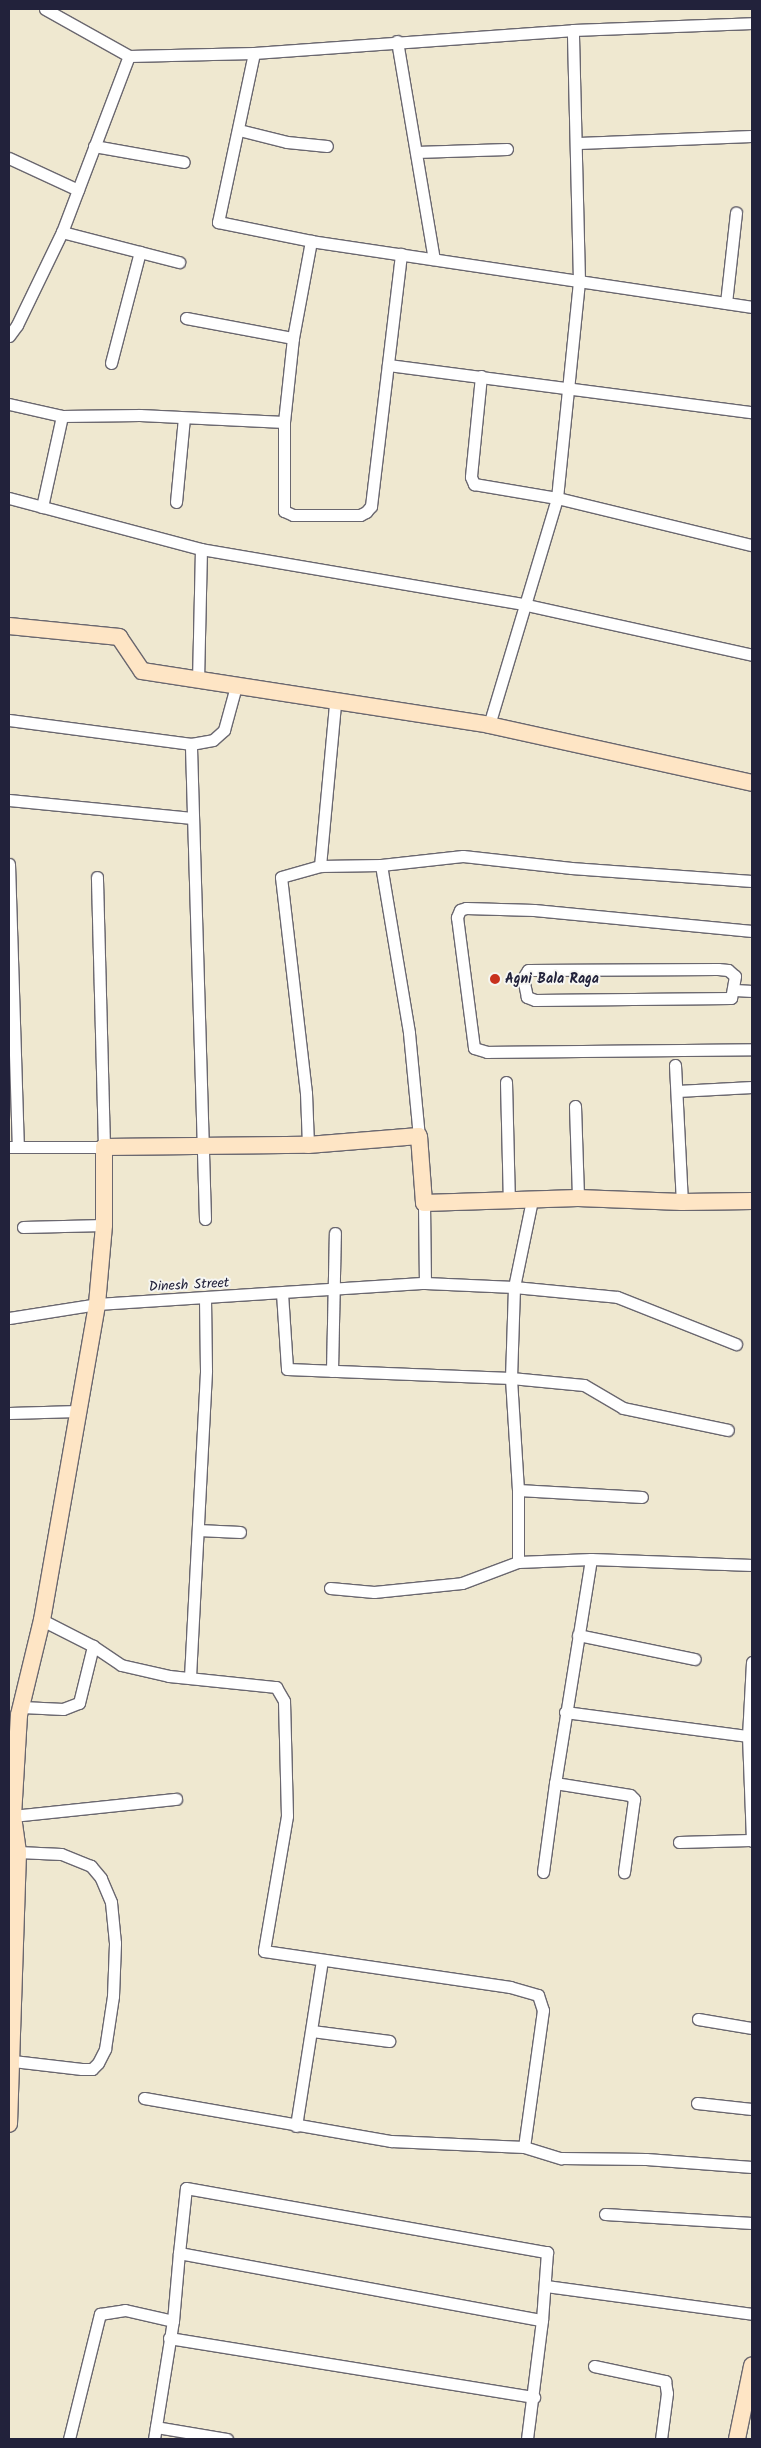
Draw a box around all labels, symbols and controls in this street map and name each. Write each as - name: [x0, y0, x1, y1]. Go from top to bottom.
- place label: Agni Bala Raga: [505, 971, 599, 987]
- marker: Agni Bala Raga: [489, 973, 501, 985]
- street label: Dinesh Street: [148, 1274, 230, 1296]

